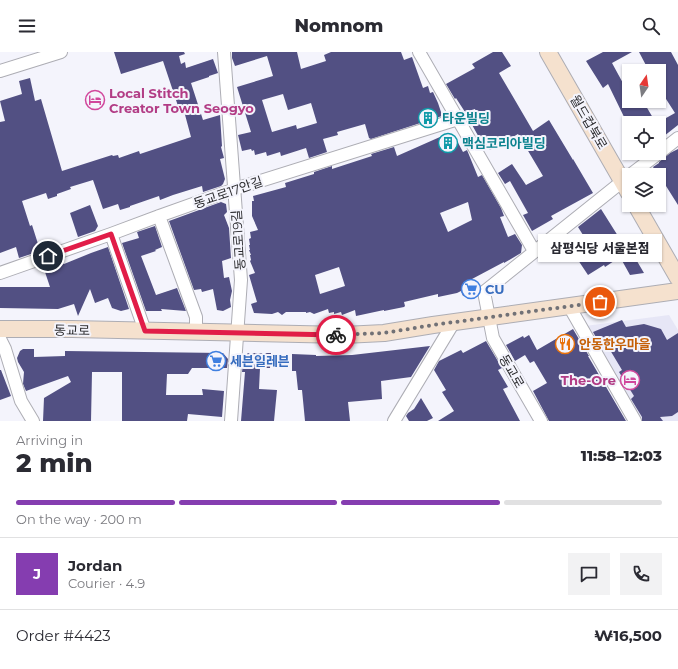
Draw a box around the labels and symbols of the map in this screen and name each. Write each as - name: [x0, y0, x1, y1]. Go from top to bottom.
- north arrow: [622, 64, 666, 108]
- place label: Local Stitch Creator Town Seogyo: [109, 85, 254, 116]
- hotel icon: Local Stitch Creator Town Seogyo: [84, 89, 106, 111]
- street label: 월드컵북로: [567, 92, 611, 152]
- building icon: 타운빌딩: [417, 107, 439, 129]
- place label: 타운빌딩: [442, 110, 490, 126]
- building icon: 맥심코리아빌딩: [437, 132, 459, 154]
- place label: 맥심코리아빌딩: [462, 135, 546, 151]
- street label: 동교로17안길: [191, 173, 265, 211]
- street label: 동교로19길: [228, 209, 248, 271]
- callout: 삼평식당 서울본점: [538, 234, 662, 262]
- pin: [31, 239, 65, 273]
- supermarket icon: CU: [460, 278, 482, 300]
- place label: CU: [485, 281, 505, 297]
- pin: [583, 285, 617, 319]
- courier: [316, 315, 356, 355]
- street label: 동교로: [54, 322, 90, 338]
- restaurant icon: 안동한우마을: [554, 333, 576, 355]
- place label: 안동한우마을: [579, 336, 651, 352]
- supermarket icon: 세븐일레븐: [205, 350, 227, 372]
- street label: 동교로: [496, 351, 528, 391]
- place label: 세븐일레븐: [230, 353, 290, 369]
- hotel icon: The-Ore: [619, 369, 641, 391]
- place label: The-Ore: [561, 372, 616, 388]

